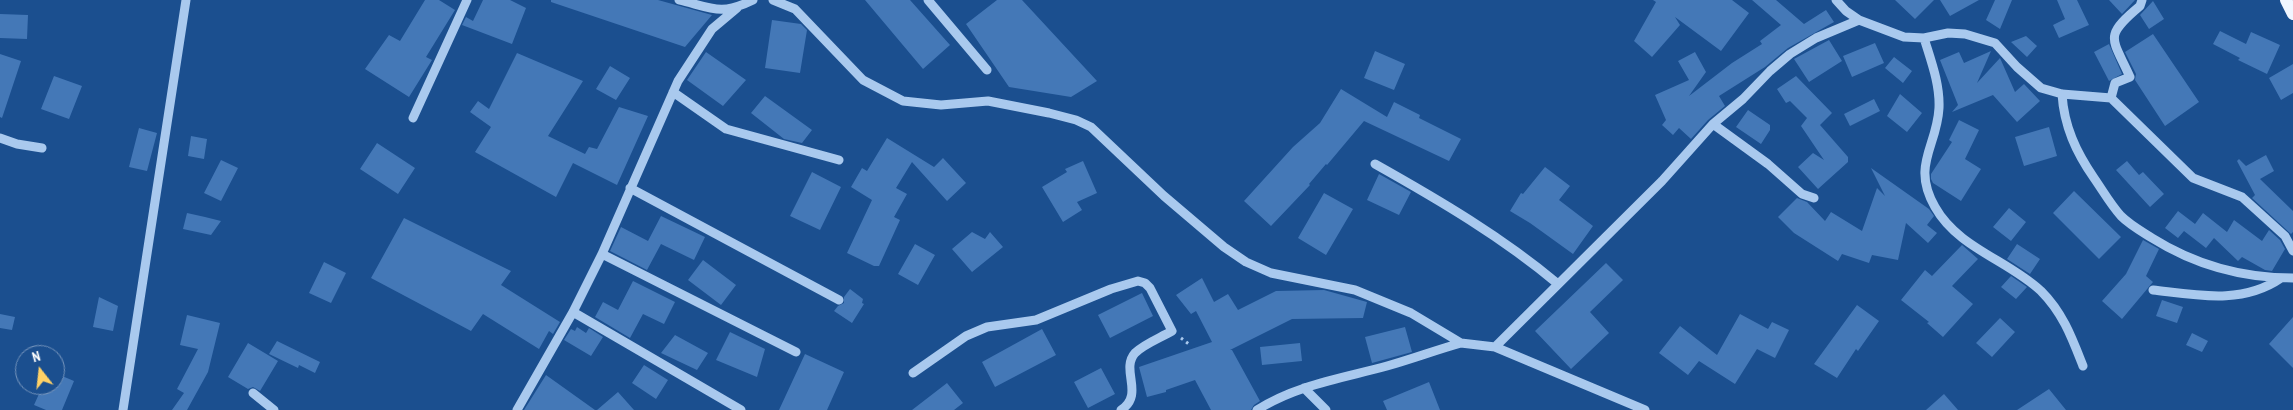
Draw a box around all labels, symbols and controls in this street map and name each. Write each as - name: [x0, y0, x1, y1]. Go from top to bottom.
- north arrow: [15, 345, 65, 395]
- text: N: [30, 347, 42, 366]

